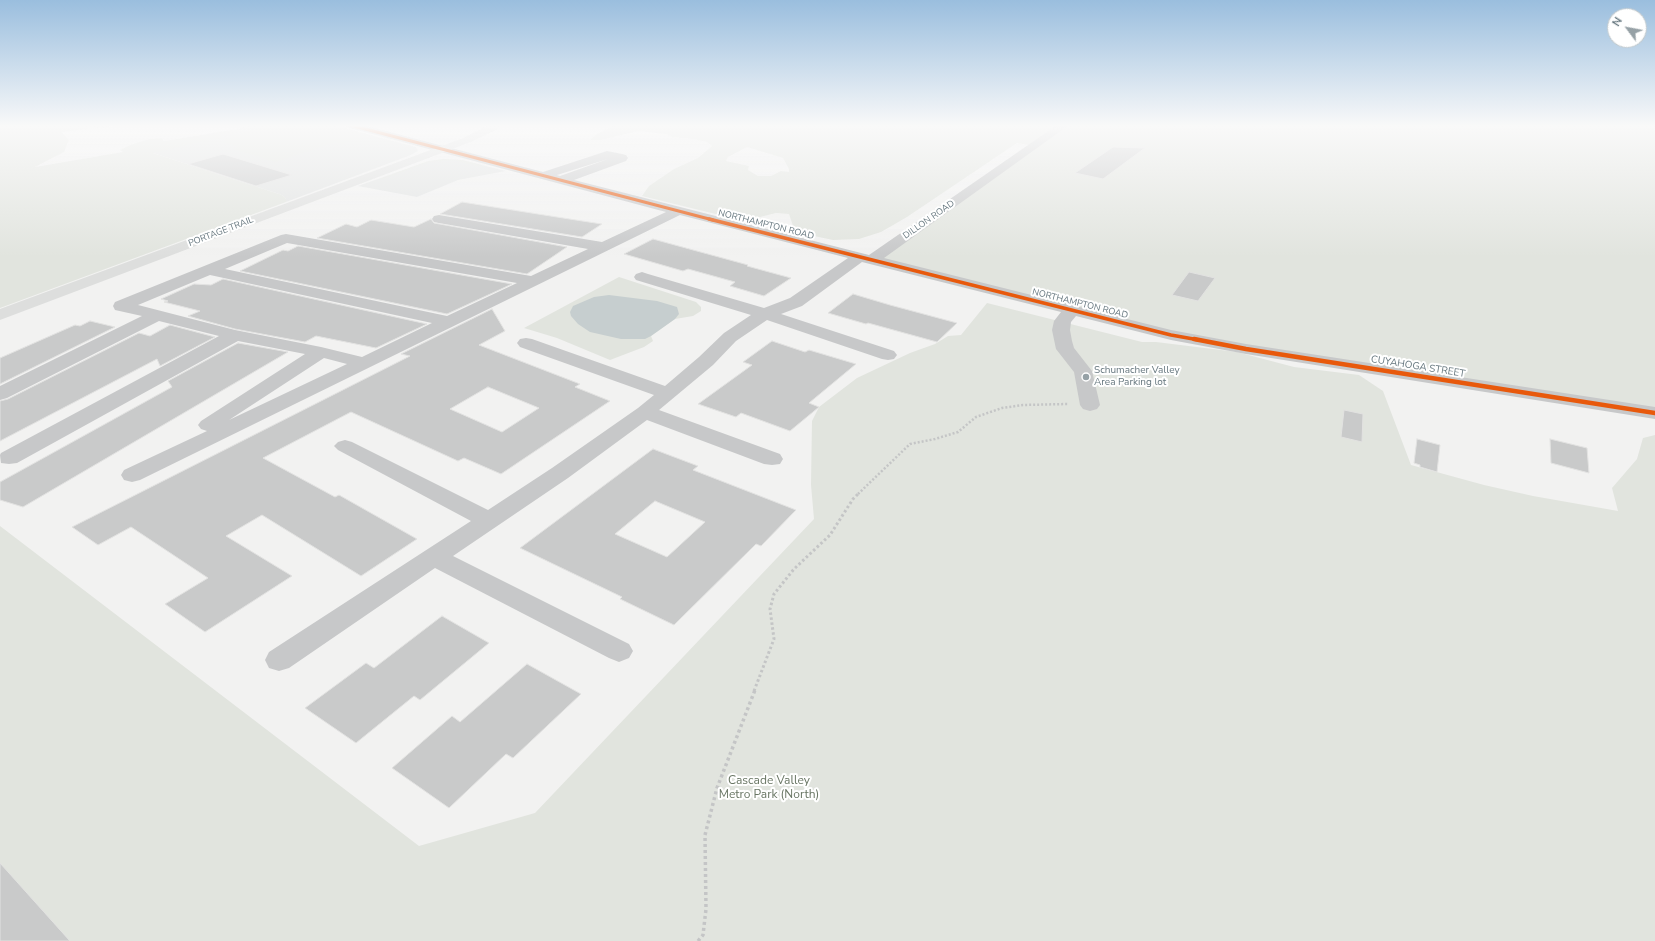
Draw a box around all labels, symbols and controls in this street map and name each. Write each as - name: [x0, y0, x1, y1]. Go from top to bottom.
- north arrow: [1607, 8, 1647, 48]
- text: N: [1609, 14, 1626, 29]
- street label: DILLON ROAD: [901, 198, 957, 242]
- street label: NORTHAMPTON ROAD: [717, 208, 815, 242]
- street label: PORTAGE TRAIL: [187, 215, 255, 249]
- street label: NORTHAMPTON ROAD: [1031, 287, 1129, 321]
- street label: CUYAHOGA STREET: [1370, 354, 1466, 380]
- place label: Schumacher Valley Area Parking lot: [1094, 365, 1180, 388]
- marker: Schumacher Valley Area Parking lot: [1081, 372, 1091, 382]
- park label: Cascade Valley Metro Park (North): [719, 774, 819, 802]

